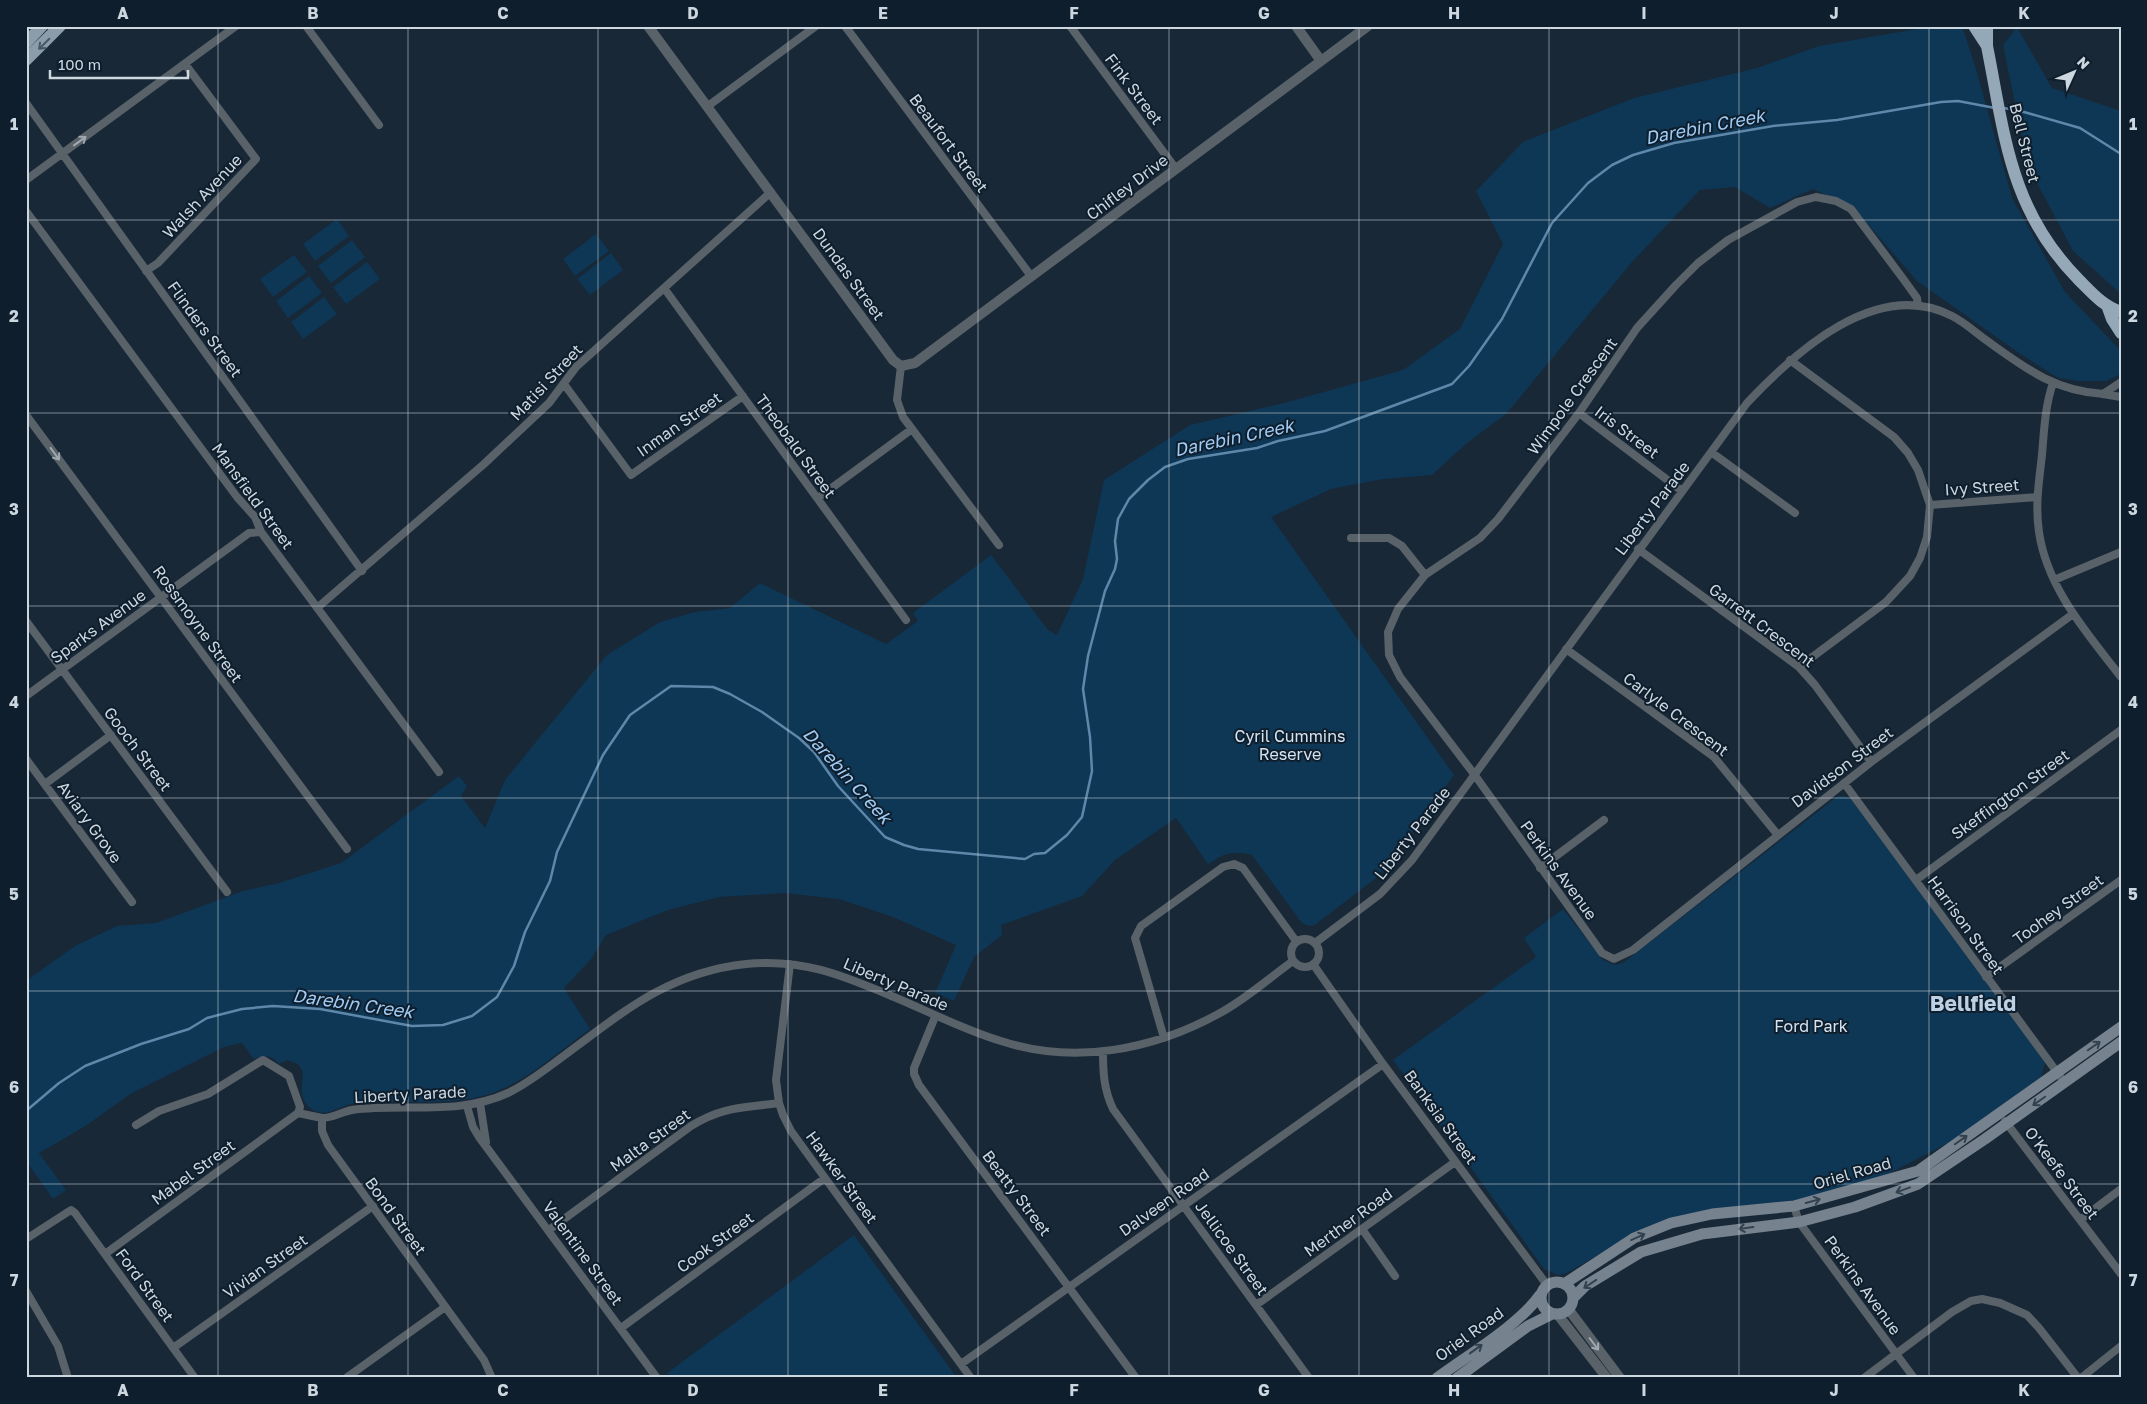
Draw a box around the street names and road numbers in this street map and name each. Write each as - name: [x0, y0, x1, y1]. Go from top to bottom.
- street label: Fink Street: [1101, 49, 1167, 129]
- street label: Beaufort Street: [905, 90, 993, 196]
- street label: Bell Street: [2005, 101, 2045, 185]
- street label: Walsh Avenue: [158, 150, 246, 242]
- street label: Chifley Drive: [1082, 150, 1172, 224]
- street label: Dundas Street: [809, 224, 889, 324]
- street label: Flinders Street: [163, 277, 247, 381]
- street label: Wimpole Crescent: [1523, 333, 1621, 459]
- street label: Matisi Street: [505, 340, 587, 424]
- street label: Inman Street: [633, 387, 725, 461]
- street label: Theobald Street: [752, 390, 840, 502]
- street label: Iris Street: [1591, 401, 1663, 463]
- street label: Mansfield Street: [208, 439, 298, 553]
- street label: Liberty Parade: [1610, 457, 1694, 559]
- street label: Ivy Street: [1944, 474, 2020, 500]
- street label: Rossmoyne Street: [149, 561, 247, 687]
- street label: Garrett Crescent: [1705, 579, 1819, 671]
- street label: Sparks Avenue: [46, 585, 150, 667]
- street label: Carlyle Crescent: [1619, 668, 1733, 760]
- street label: Gooch Street: [100, 703, 176, 795]
- street label: Davidson Street: [1787, 722, 1897, 812]
- street label: Skeffington Street: [1947, 744, 2073, 844]
- street label: Aviary Grove: [54, 777, 126, 867]
- street label: Liberty Parade: [1370, 783, 1454, 883]
- street label: Perkins Avenue: [1516, 816, 1602, 924]
- street label: Toohey Street: [2009, 870, 2107, 948]
- street label: Harrison Street: [1923, 872, 2009, 978]
- street label: Liberty Parade: [840, 953, 952, 1015]
- street label: Banksia Street: [1400, 1066, 1482, 1168]
- street label: Liberty Parade: [353, 1081, 467, 1107]
- street label: Malta Street: [606, 1104, 694, 1176]
- street label: O'Keefe Street: [2021, 1123, 2103, 1223]
- street label: Hawker Street: [802, 1127, 882, 1227]
- street label: Mabel Street: [147, 1135, 239, 1209]
- street label: Beatty Street: [978, 1146, 1056, 1240]
- street label: Oriel Road: [1811, 1152, 1893, 1194]
- street label: Dalveen Road: [1115, 1164, 1213, 1240]
- street label: Bond Street: [361, 1173, 431, 1259]
- street label: Merther Road: [1300, 1183, 1396, 1261]
- street label: Valentine Street: [538, 1197, 628, 1309]
- street label: Jellicoe Street: [1191, 1197, 1273, 1299]
- street label: Cook Street: [673, 1207, 757, 1277]
- street label: Vivian Street: [219, 1230, 311, 1302]
- street label: Perkins Avenue: [1820, 1231, 1906, 1339]
- street label: Ford Street: [112, 1244, 178, 1326]
- street label: Oriel Road: [1431, 1302, 1507, 1366]

